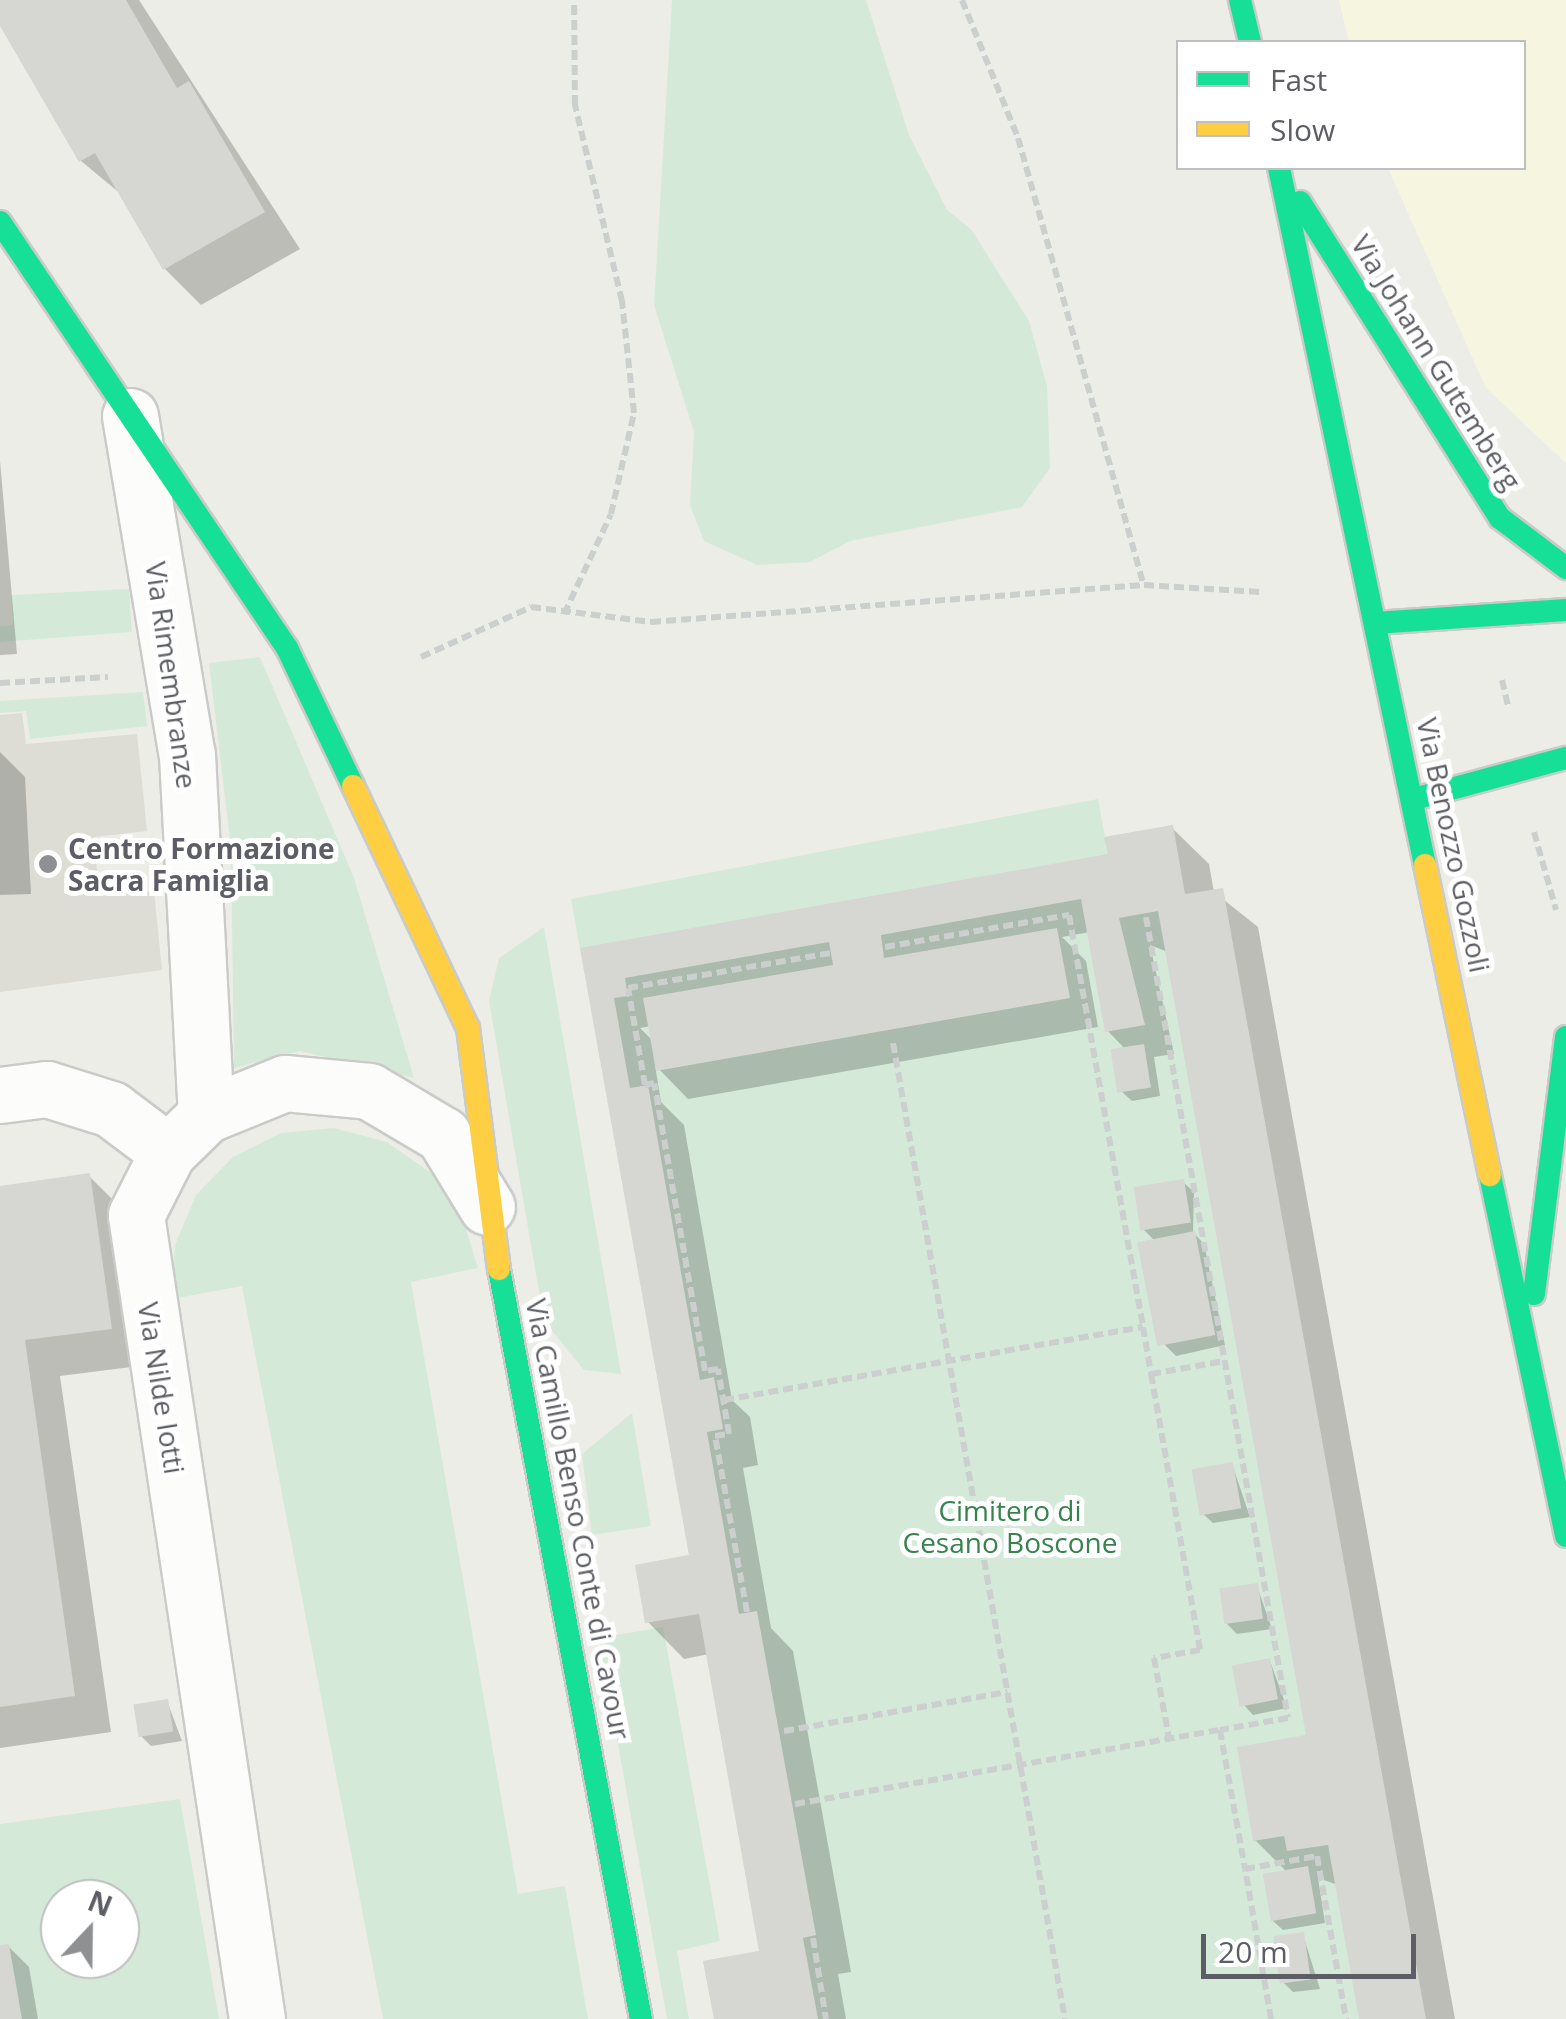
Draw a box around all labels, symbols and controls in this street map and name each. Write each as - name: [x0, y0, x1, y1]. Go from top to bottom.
- legend: [1176, 40, 1526, 170]
- text: Fast: [1270, 59, 1327, 100]
- text: Slow: [1270, 109, 1335, 150]
- street label: Via Johann Gutemberg: [1345, 228, 1529, 496]
- street label: Via Rimembranze: [139, 559, 205, 791]
- street label: Via Benozzo Gozzoli: [1411, 715, 1497, 975]
- place label: Centro Formazione Sacra Famiglia: [68, 831, 335, 897]
- marker: Centro Formazione Sacra Famiglia: [37, 853, 59, 875]
- street label: Via Camillo Benso Conte di Cavour: [520, 1296, 638, 1742]
- street label: Via Nilde Iotti: [132, 1300, 192, 1476]
- park label: Cimitero di Cesano Boscone: [903, 1493, 1117, 1559]
- north arrow: [40, 1879, 140, 1979]
- text: N: [83, 1881, 118, 1925]
- scale bar: [1206, 1914, 1421, 1976]
- text: 20 m: [1218, 1931, 1288, 1972]

